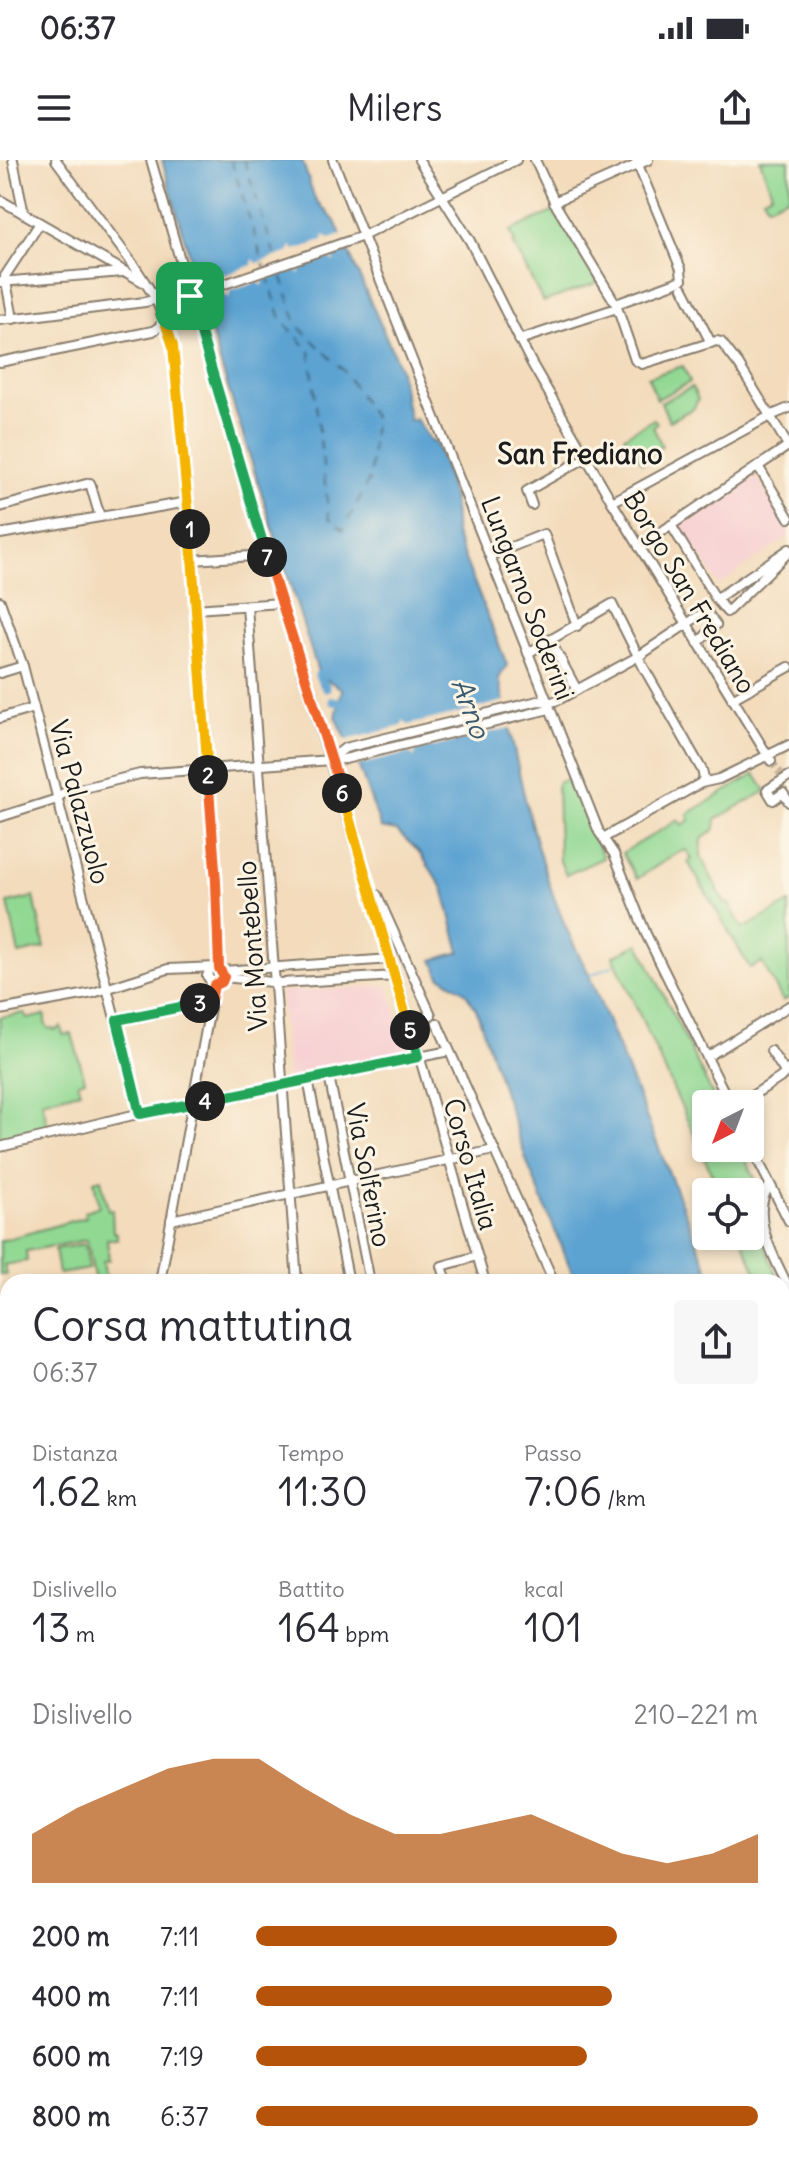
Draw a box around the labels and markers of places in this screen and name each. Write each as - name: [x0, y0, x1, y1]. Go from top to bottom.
- pin: [156, 262, 224, 330]
- pin: 1: [170, 509, 210, 549]
- pin: 7: [247, 537, 287, 577]
- pin: 2: [188, 755, 228, 795]
- pin: 6: [322, 773, 362, 813]
- pin: 3: [180, 983, 220, 1023]
- pin: 5: [390, 1010, 430, 1050]
- pin: 4: [185, 1081, 225, 1121]

